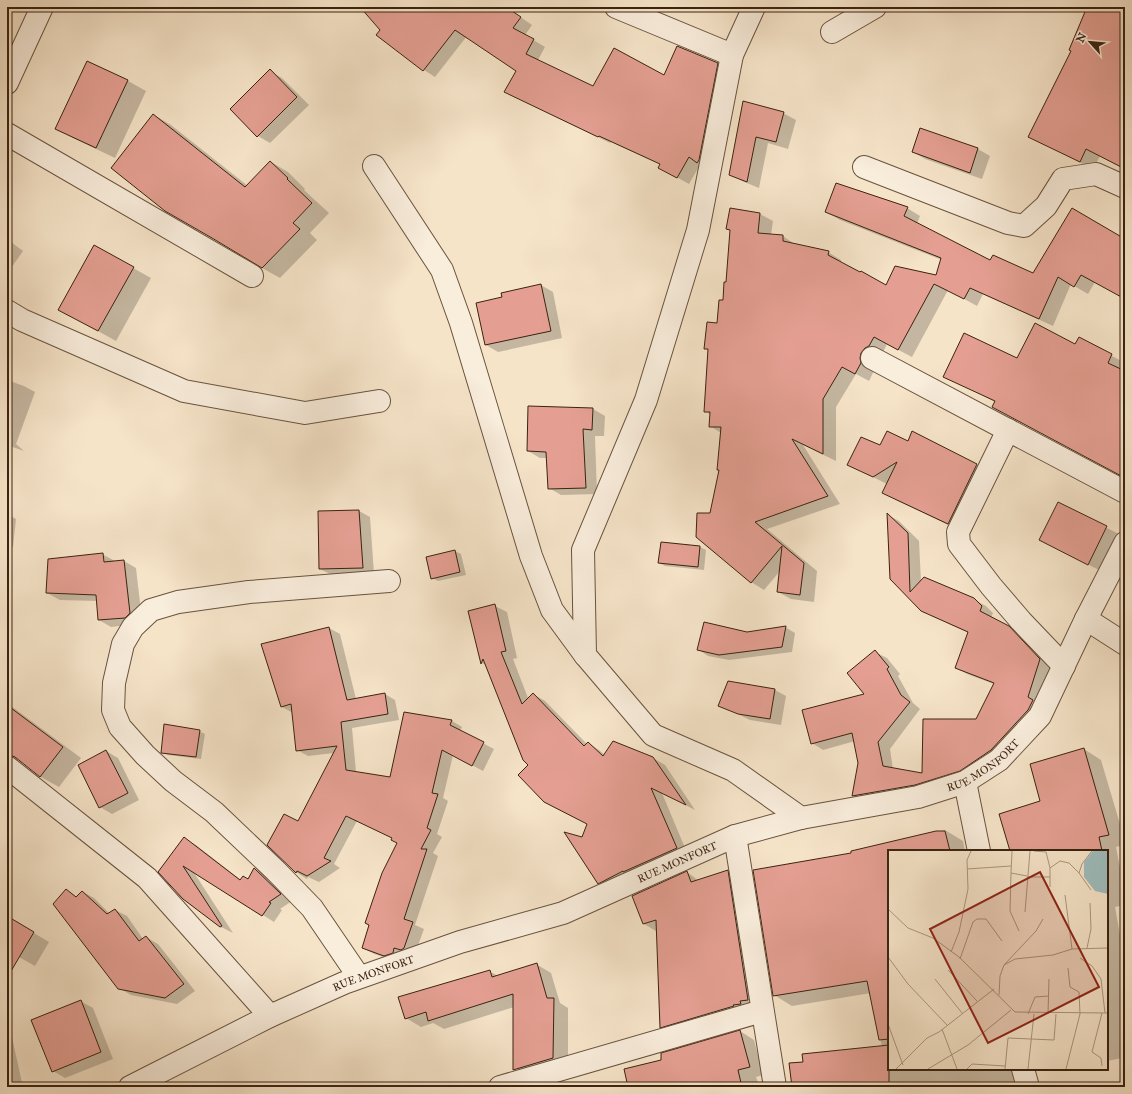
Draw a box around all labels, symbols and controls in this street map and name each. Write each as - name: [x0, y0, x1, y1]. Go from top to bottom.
- north arrow: [1070, 22, 1110, 62]
- text: N: [1074, 30, 1090, 45]
- street label: RUE MONFORT: [945, 736, 1022, 794]
- street label: RUE MONFORT: [635, 839, 719, 886]
- inset map: [888, 850, 1108, 1070]
- street label: RUE MONFORT: [331, 953, 416, 994]

